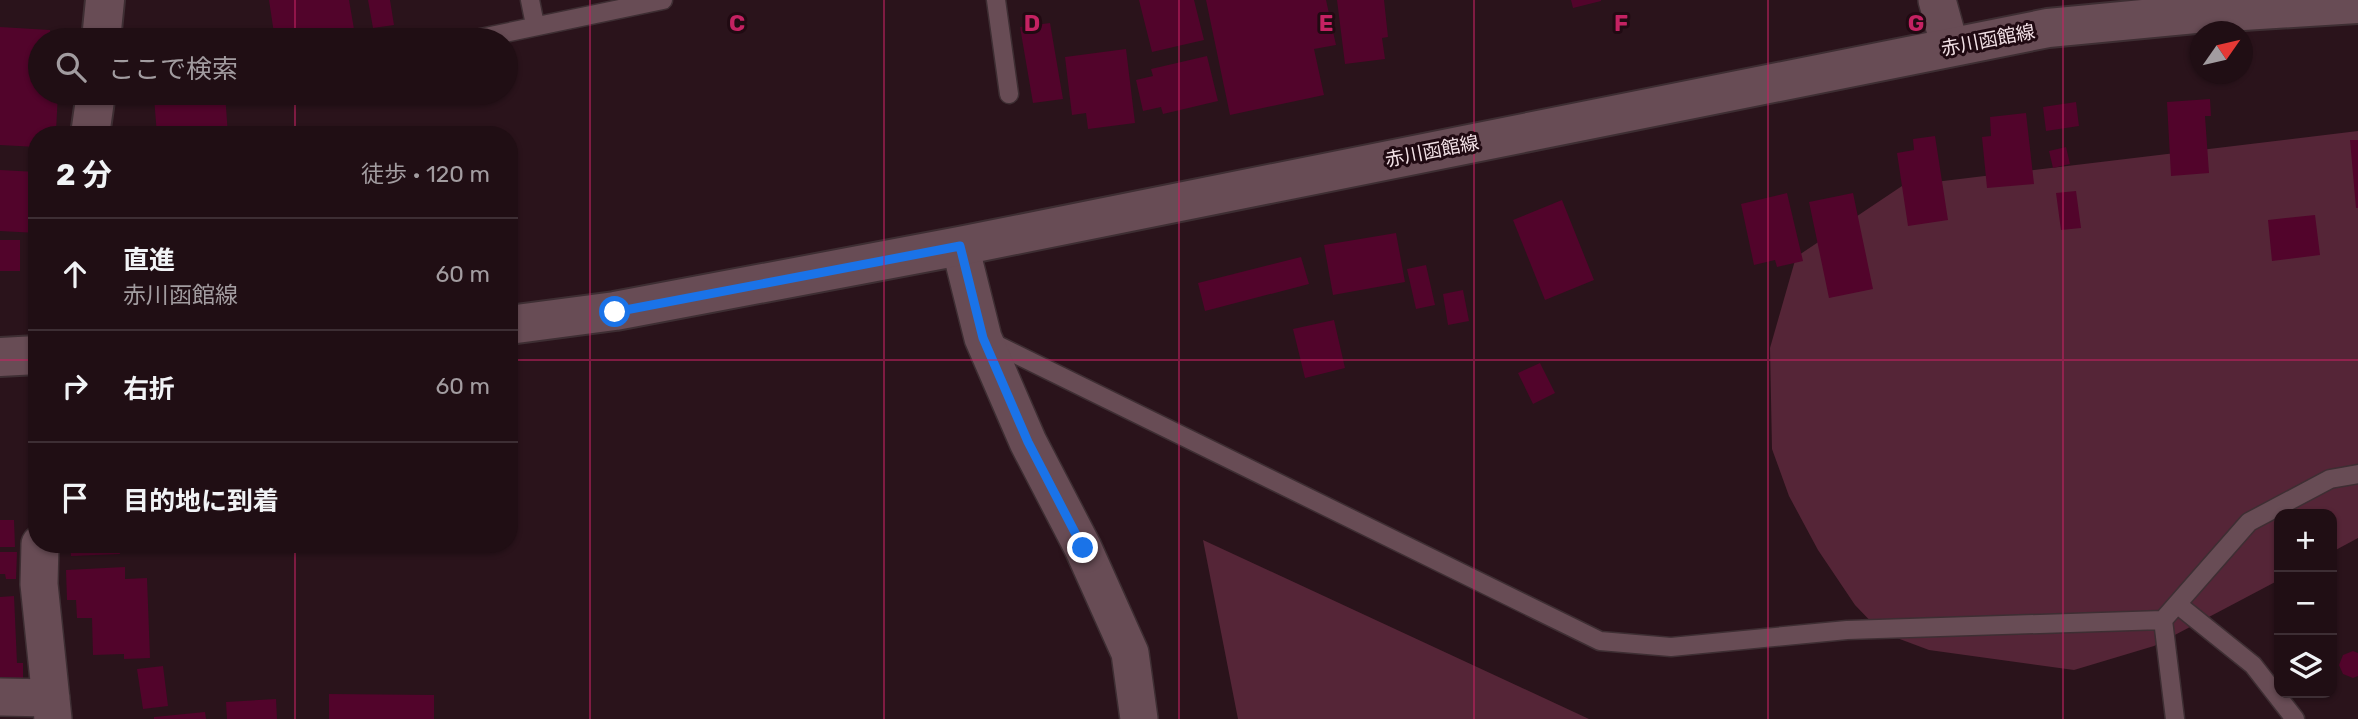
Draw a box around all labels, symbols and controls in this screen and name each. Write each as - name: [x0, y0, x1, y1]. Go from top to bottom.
- text: C: [729, 9, 745, 37]
- text: D: [1024, 9, 1040, 37]
- text: E: [1319, 9, 1333, 37]
- text: F: [1614, 9, 1628, 37]
- text: G: [1908, 9, 1924, 37]
- street label: 赤川函館線: [1939, 20, 2037, 60]
- north arrow: [2190, 21, 2253, 84]
- search box: [28, 28, 518, 105]
- icon: search: [52, 48, 90, 86]
- text: ここで検索: [108, 54, 238, 85]
- street label: 赤川函館線: [1383, 131, 1481, 171]
- text: 2 分: [56, 157, 112, 193]
- text: 徒歩 · 120 m: [361, 160, 490, 188]
- text: 直進: [123, 245, 175, 276]
- icon: ahead: [56, 255, 94, 293]
- text: 60 m: [435, 260, 490, 288]
- text: 赤川函館線: [123, 281, 238, 309]
- route start: [599, 296, 630, 327]
- icon: right: [56, 367, 94, 405]
- text: 60 m: [435, 372, 490, 400]
- text: 右折: [123, 374, 175, 405]
- icon: arrive: [56, 479, 94, 517]
- text: 目的地に到着: [123, 486, 279, 517]
- map controls: [2274, 509, 2337, 698]
- button: +: [2274, 509, 2337, 572]
- route end: [1067, 532, 1098, 563]
- button: −: [2274, 572, 2337, 635]
- button: layers: [2274, 635, 2337, 698]

